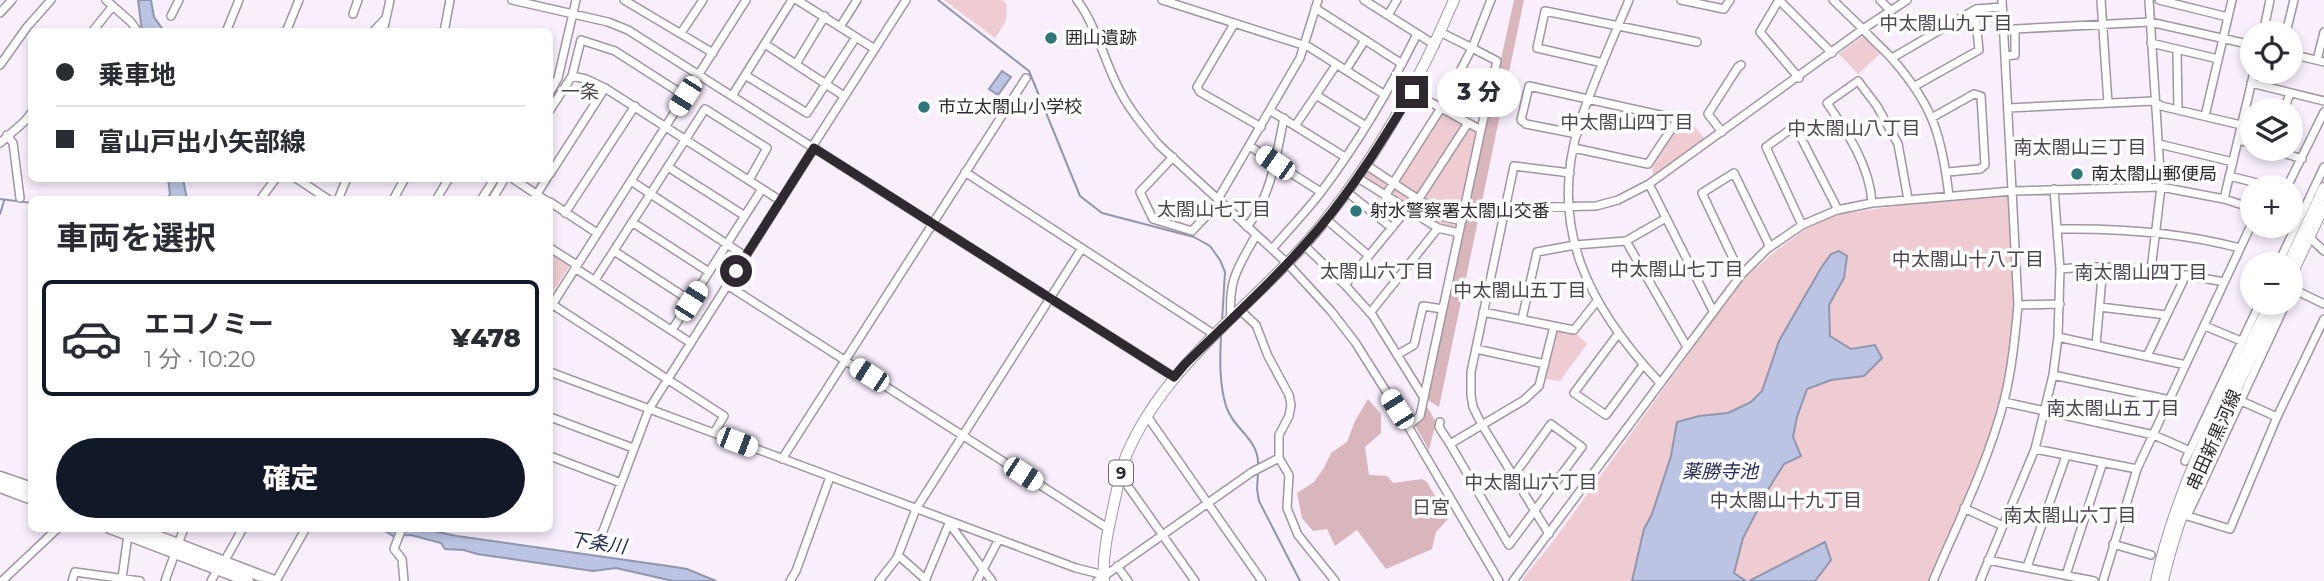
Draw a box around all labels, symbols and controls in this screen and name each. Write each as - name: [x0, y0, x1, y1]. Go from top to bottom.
- district label: 中太閤山九丁目: [1879, 12, 2013, 35]
- map controls: [2240, 21, 2303, 315]
- button: locate: [2240, 21, 2303, 84]
- place label: 囲山遺跡: [1065, 27, 1137, 49]
- marker: 囲山遺跡: [1043, 30, 1059, 46]
- text: 乗車地: [98, 59, 176, 91]
- callout: 3 分: [1436, 68, 1520, 116]
- car: [665, 73, 706, 119]
- route end: [1396, 76, 1428, 108]
- text: 3 分: [1457, 78, 1501, 106]
- district label: 一条: [561, 80, 599, 103]
- place label: 市立太閤山小学校: [938, 96, 1082, 118]
- button: layers: [2240, 98, 2303, 161]
- marker: 市立太閤山小学校: [916, 99, 932, 115]
- district label: 中太閤山四丁目: [1560, 111, 1694, 134]
- district label: 中太閤山八丁目: [1787, 117, 1921, 140]
- text: 富山戸出小矢部線: [98, 126, 306, 158]
- district label: 南太閤山三丁目: [2013, 136, 2147, 159]
- car: [1252, 142, 1299, 184]
- place label: 南太閤山郵便局: [2091, 163, 2217, 185]
- marker: 南太閤山郵便局: [2069, 166, 2085, 182]
- button: +: [2240, 175, 2303, 238]
- district label: 太閤山七丁目: [1157, 198, 1271, 221]
- place label: 射水警察署太閤山交番: [1370, 200, 1550, 222]
- marker: 射水警察署太閤山交番: [1348, 203, 1364, 219]
- text: 車両を選択: [56, 218, 216, 257]
- district label: 中太閤山十八丁目: [1892, 248, 2044, 271]
- button: −: [2240, 252, 2303, 315]
- route start: [720, 255, 752, 287]
- district label: 中太閤山七丁目: [1610, 258, 1744, 281]
- district label: 太閤山六丁目: [1320, 260, 1434, 283]
- district label: 南太閤山四丁目: [2074, 261, 2208, 284]
- car: [671, 278, 712, 324]
- district label: 中太閤山五丁目: [1453, 279, 1587, 302]
- icon: car: [60, 307, 123, 370]
- text: エコノミー: [144, 308, 274, 340]
- text: ¥478: [451, 322, 521, 354]
- text: 1 分 · 10:20: [144, 345, 256, 373]
- car: [846, 355, 893, 395]
- car: [1377, 386, 1418, 432]
- street label: 串田新黒河線: [2182, 386, 2246, 494]
- district label: 南太閤山五丁目: [2046, 397, 2180, 420]
- car: [714, 425, 761, 459]
- button: 確定: [56, 438, 525, 518]
- car: [1000, 454, 1047, 494]
- road number: 9: [1109, 460, 1133, 486]
- water label: 薬勝寺池: [1682, 460, 1760, 483]
- district label: 中太閤山六丁目: [1464, 471, 1598, 494]
- district label: 中太閤山十九丁目: [1710, 489, 1862, 512]
- district label: 日宮: [1412, 496, 1450, 519]
- district label: 南太閤山六丁目: [2003, 504, 2137, 527]
- water label: 下条川: [568, 528, 630, 559]

